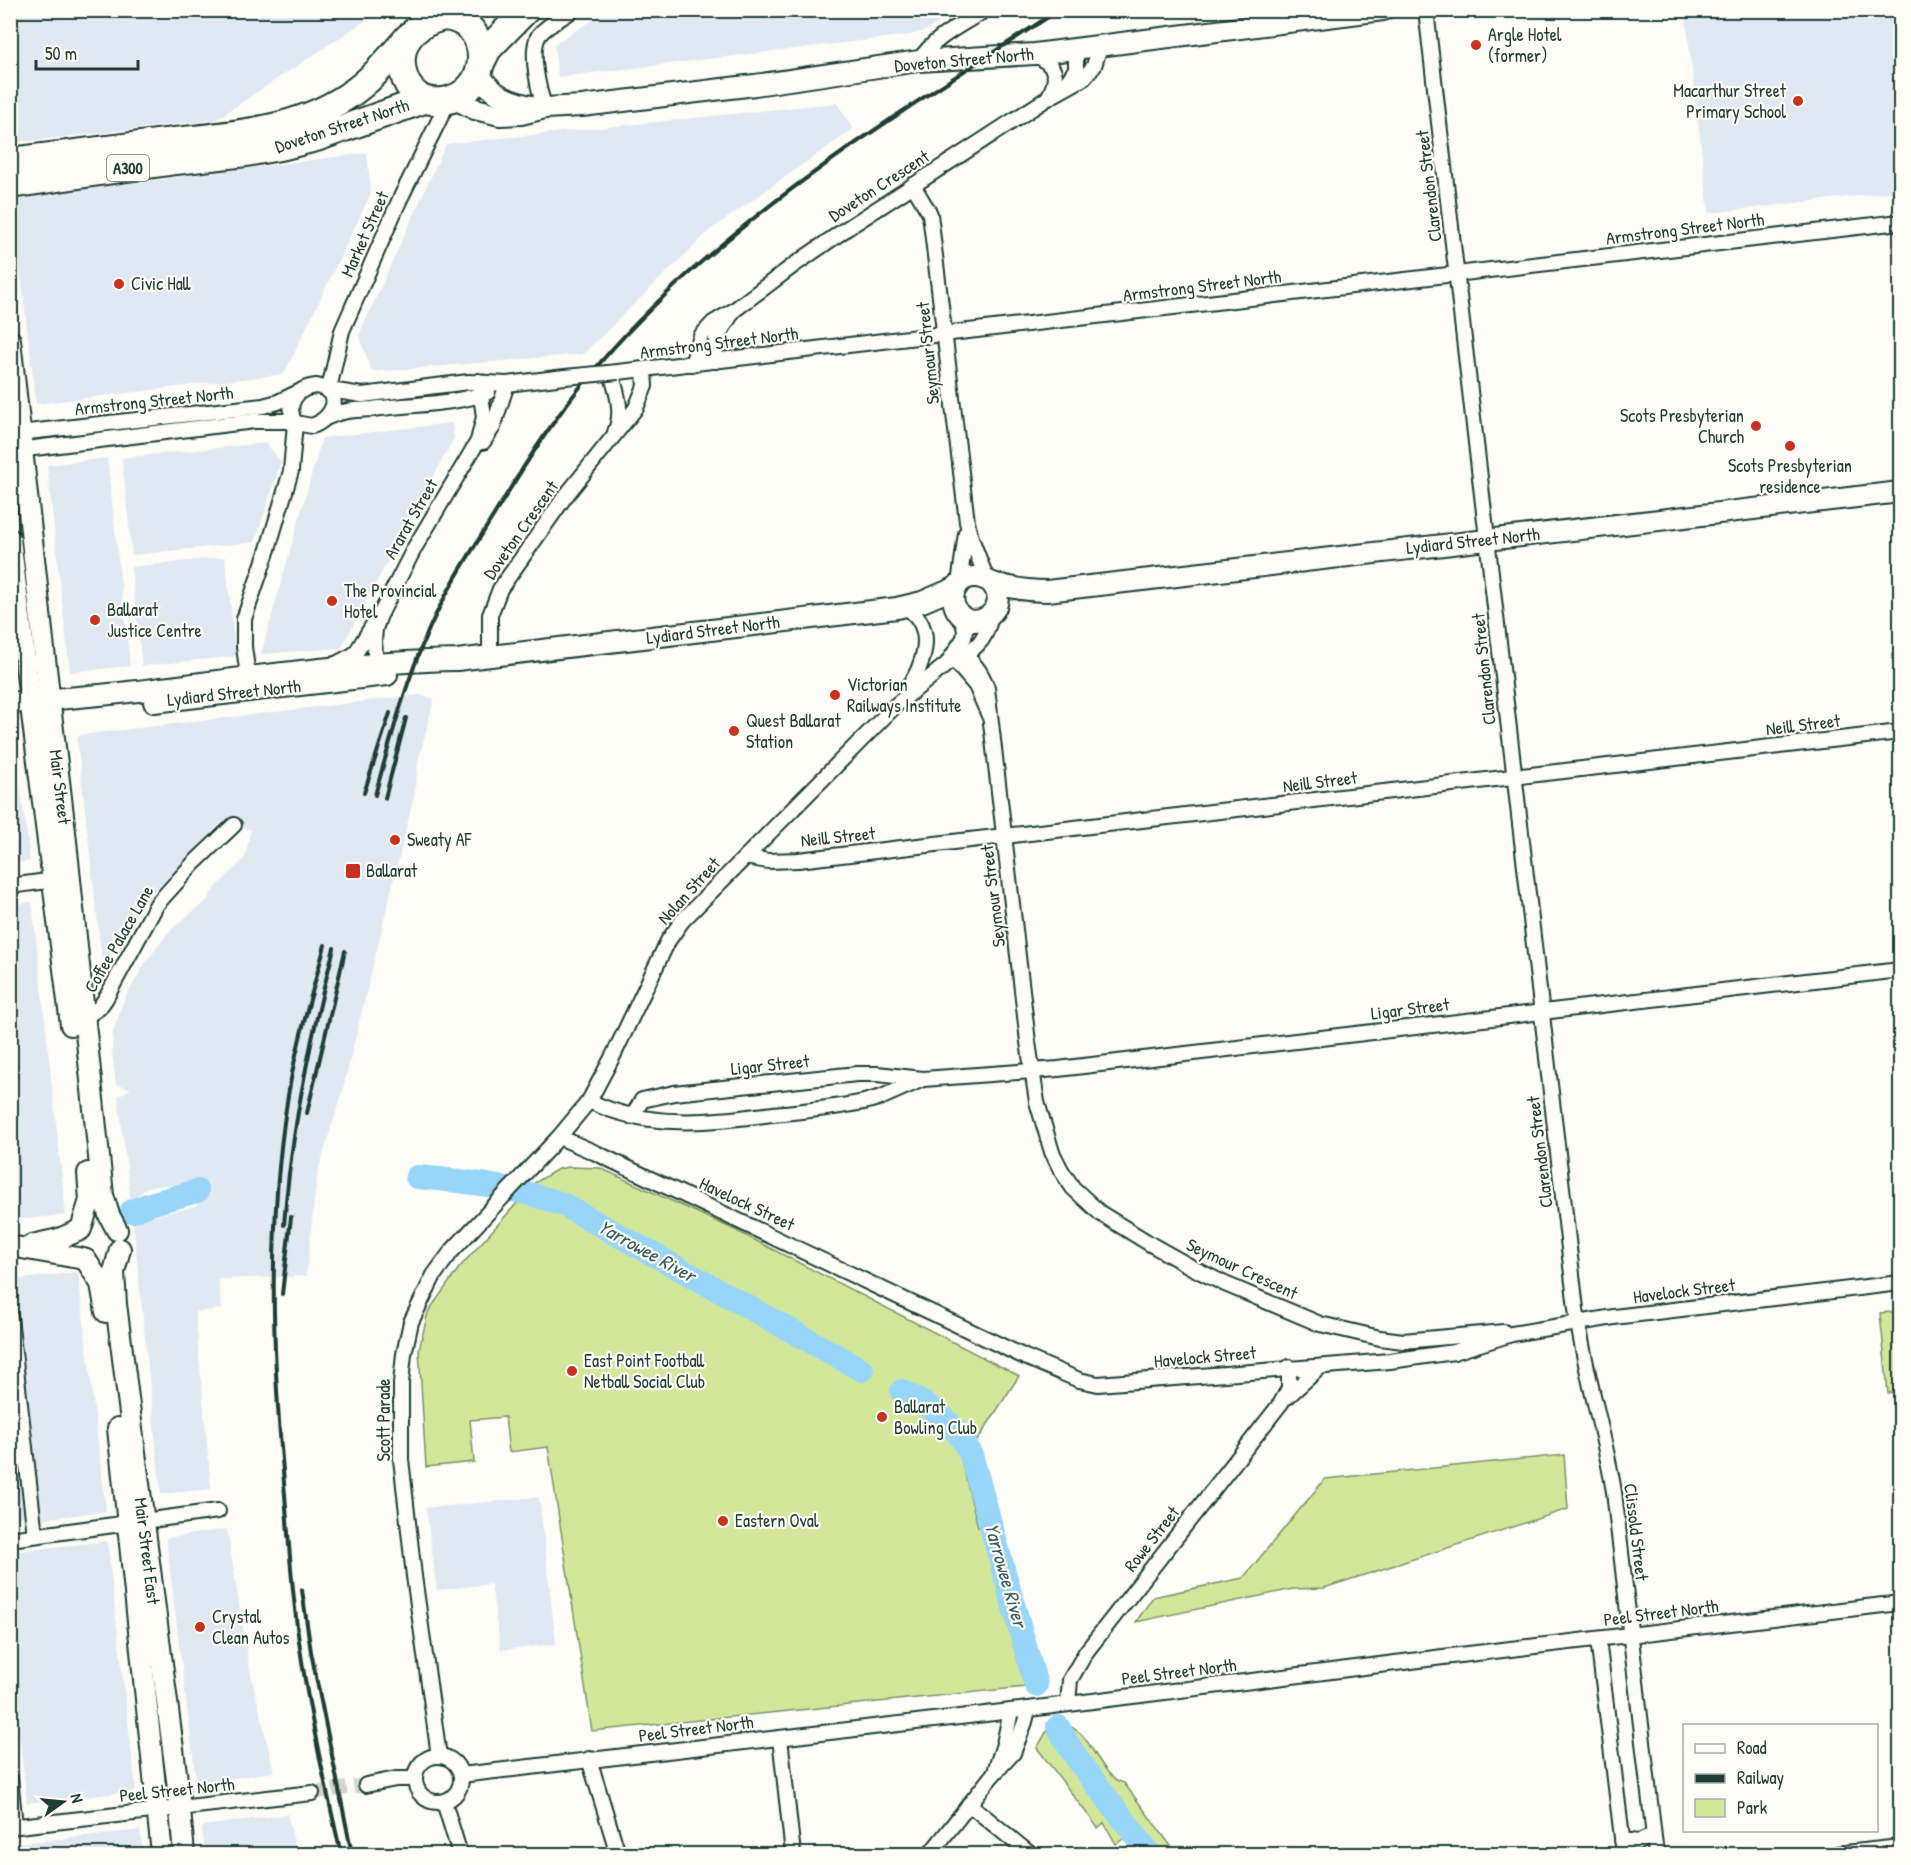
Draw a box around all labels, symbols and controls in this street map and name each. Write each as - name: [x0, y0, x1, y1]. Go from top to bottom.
- place label: Argle Hotel (former): [1488, 22, 1562, 68]
- scale bar: [36, 33, 138, 71]
- marker: Argle Hotel (former): [1469, 38, 1483, 52]
- text: 50 m: [45, 41, 77, 66]
- street label: Doveton Street North: [893, 41, 1035, 78]
- place label: Macarthur Street Primary School: [1673, 78, 1787, 124]
- street label: Doveton Street North: [272, 92, 412, 159]
- marker: Macarthur Street Primary School: [1791, 94, 1805, 108]
- street label: Clarendon Street: [1409, 128, 1448, 243]
- street label: Doveton Crescent: [824, 143, 935, 227]
- road number: A300: [107, 155, 149, 181]
- street label: Market Street: [334, 186, 395, 281]
- street label: Armstrong Street North: [1604, 206, 1766, 251]
- street label: Armstrong Street North: [1121, 263, 1283, 308]
- place label: Civic Hall: [131, 271, 191, 296]
- marker: Civic Hall: [112, 277, 126, 291]
- street label: Seymour Street: [910, 300, 945, 405]
- street label: Armstrong Street North: [638, 320, 800, 365]
- street label: Armstrong Street North: [74, 380, 235, 421]
- place label: Scots Presbyterian Church: [1620, 403, 1744, 449]
- marker: Scots Presbyterian Church: [1749, 419, 1763, 433]
- marker: Scots Presbyterian residence: [1783, 439, 1797, 453]
- place label: Scots Presbyterian residence: [1728, 453, 1852, 499]
- street label: Ararat Street: [377, 473, 444, 564]
- street label: Doveton Crescent: [477, 475, 564, 584]
- street label: Lydiard Street North: [1405, 521, 1541, 560]
- place label: The Provincial Hotel: [344, 578, 437, 624]
- marker: The Provincial Hotel: [325, 594, 339, 608]
- place label: Ballarat Justice Centre: [107, 597, 202, 643]
- street label: Lydiard Street North: [645, 609, 781, 650]
- street label: Clarendon Street: [1465, 611, 1502, 726]
- marker: Ballarat Justice Centre: [88, 613, 102, 627]
- place label: Victorian Railways Institute: [847, 672, 961, 718]
- street label: Lydiard Street North: [166, 673, 302, 712]
- marker: Victorian Railways Institute: [828, 688, 842, 702]
- street label: Neill Street: [1764, 707, 1842, 741]
- place label: Quest Ballarat Station: [746, 708, 841, 754]
- marker: Quest Ballarat Station: [727, 724, 741, 738]
- street label: Mair Street: [44, 748, 78, 826]
- street label: Neill Street: [1281, 764, 1359, 798]
- street label: Neill Street: [800, 820, 877, 853]
- place label: Sweaty AF: [407, 827, 473, 852]
- marker: Sweaty AF: [388, 833, 402, 847]
- street label: Seymour Street: [974, 843, 1011, 949]
- street label: Nolan Street: [652, 851, 726, 930]
- place label: Ballarat: [366, 858, 418, 883]
- marker: Ballarat: [344, 862, 362, 880]
- street label: Coffee Palace Lane: [78, 881, 159, 997]
- street label: Ligar Street: [1369, 991, 1451, 1026]
- street label: Ligar Street: [729, 1048, 811, 1081]
- street label: Clarendon Street: [1520, 1094, 1559, 1209]
- street label: Havelock Street: [696, 1171, 800, 1237]
- water label: Yarrowee River: [594, 1213, 703, 1289]
- street label: Seymour Crescent: [1182, 1232, 1303, 1306]
- street label: Havelock Street: [1632, 1272, 1737, 1309]
- street label: Havelock Street: [1153, 1340, 1258, 1373]
- place label: East Point Football Netball Social Club: [584, 1348, 705, 1394]
- marker: East Point Football Netball Social Club: [565, 1364, 579, 1378]
- street label: Scott Parade: [371, 1379, 396, 1461]
- place label: Ballarat Bowling Club: [894, 1394, 977, 1440]
- marker: Ballarat Bowling Club: [875, 1410, 889, 1424]
- street label: Clissold Street: [1618, 1482, 1655, 1583]
- street label: Mair Street East: [129, 1496, 167, 1606]
- street label: Rowe Street: [1118, 1500, 1186, 1577]
- place label: Eastern Oval: [735, 1508, 819, 1533]
- marker: Eastern Oval: [716, 1514, 730, 1528]
- water label: Yarrowee River: [979, 1520, 1035, 1632]
- street label: Peel Street North: [1602, 1593, 1720, 1632]
- place label: Crystal Clean Autos: [212, 1604, 290, 1650]
- marker: Crystal Clean Autos: [193, 1620, 207, 1634]
- street label: Peel Street North: [1120, 1652, 1238, 1691]
- street label: Peel Street North: [637, 1709, 755, 1748]
- legend: [1683, 1724, 1878, 1832]
- text: Road: [1737, 1735, 1767, 1760]
- text: Railway: [1737, 1765, 1784, 1790]
- street label: Peel Street North: [118, 1771, 236, 1808]
- north arrow: [33, 1772, 93, 1832]
- text: N: [66, 1791, 89, 1806]
- text: Park: [1737, 1795, 1768, 1820]

